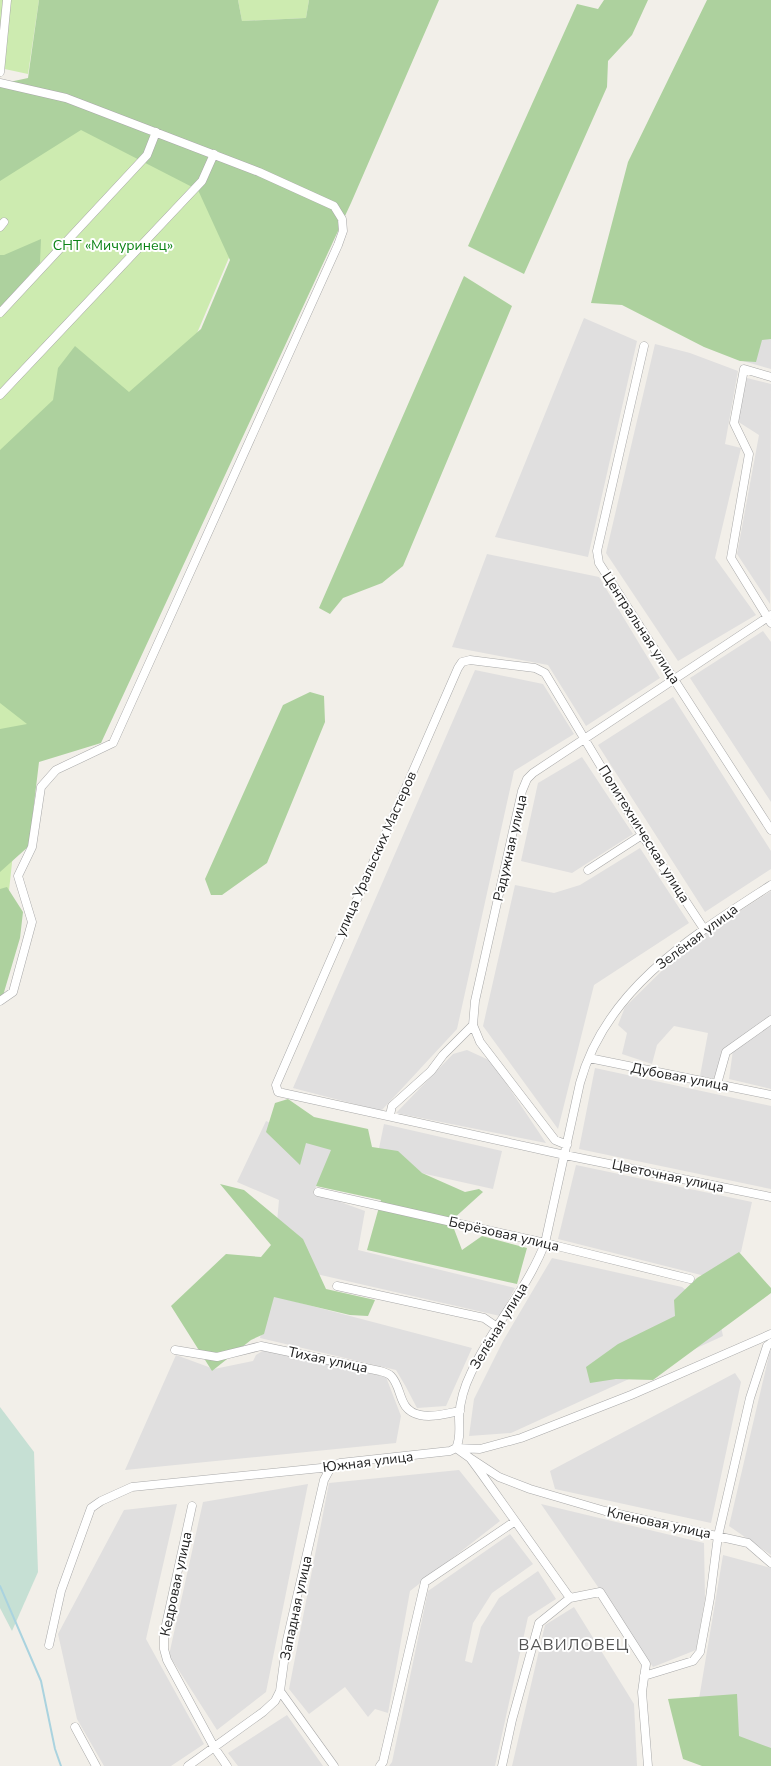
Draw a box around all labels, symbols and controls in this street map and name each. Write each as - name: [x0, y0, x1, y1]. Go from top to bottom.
- park label: СНТ «Мичуринец»: [53, 236, 173, 255]
- street label: Центральная улица: [598, 568, 684, 688]
- street label: Политехническая улица: [594, 761, 694, 907]
- street label: улица Уральских Мастеров: [331, 768, 421, 940]
- street label: Радужная улица: [489, 793, 531, 903]
- street label: Зелёная улица: [652, 900, 742, 974]
- street label: Дубовая улица: [629, 1058, 731, 1096]
- street label: Цветочная улица: [610, 1155, 726, 1197]
- street label: Берёзовая улица: [447, 1212, 561, 1256]
- street label: Зелёная улица: [466, 1279, 532, 1373]
- street label: Тихая улица: [287, 1342, 369, 1378]
- street label: Южная улица: [322, 1447, 414, 1477]
- street label: Кленовая улица: [605, 1503, 713, 1543]
- street label: Кедровая улица: [156, 1530, 196, 1638]
- street label: Западная улица: [276, 1554, 316, 1662]
- district label: ВАВИЛОВЕЦ: [519, 1634, 629, 1656]

